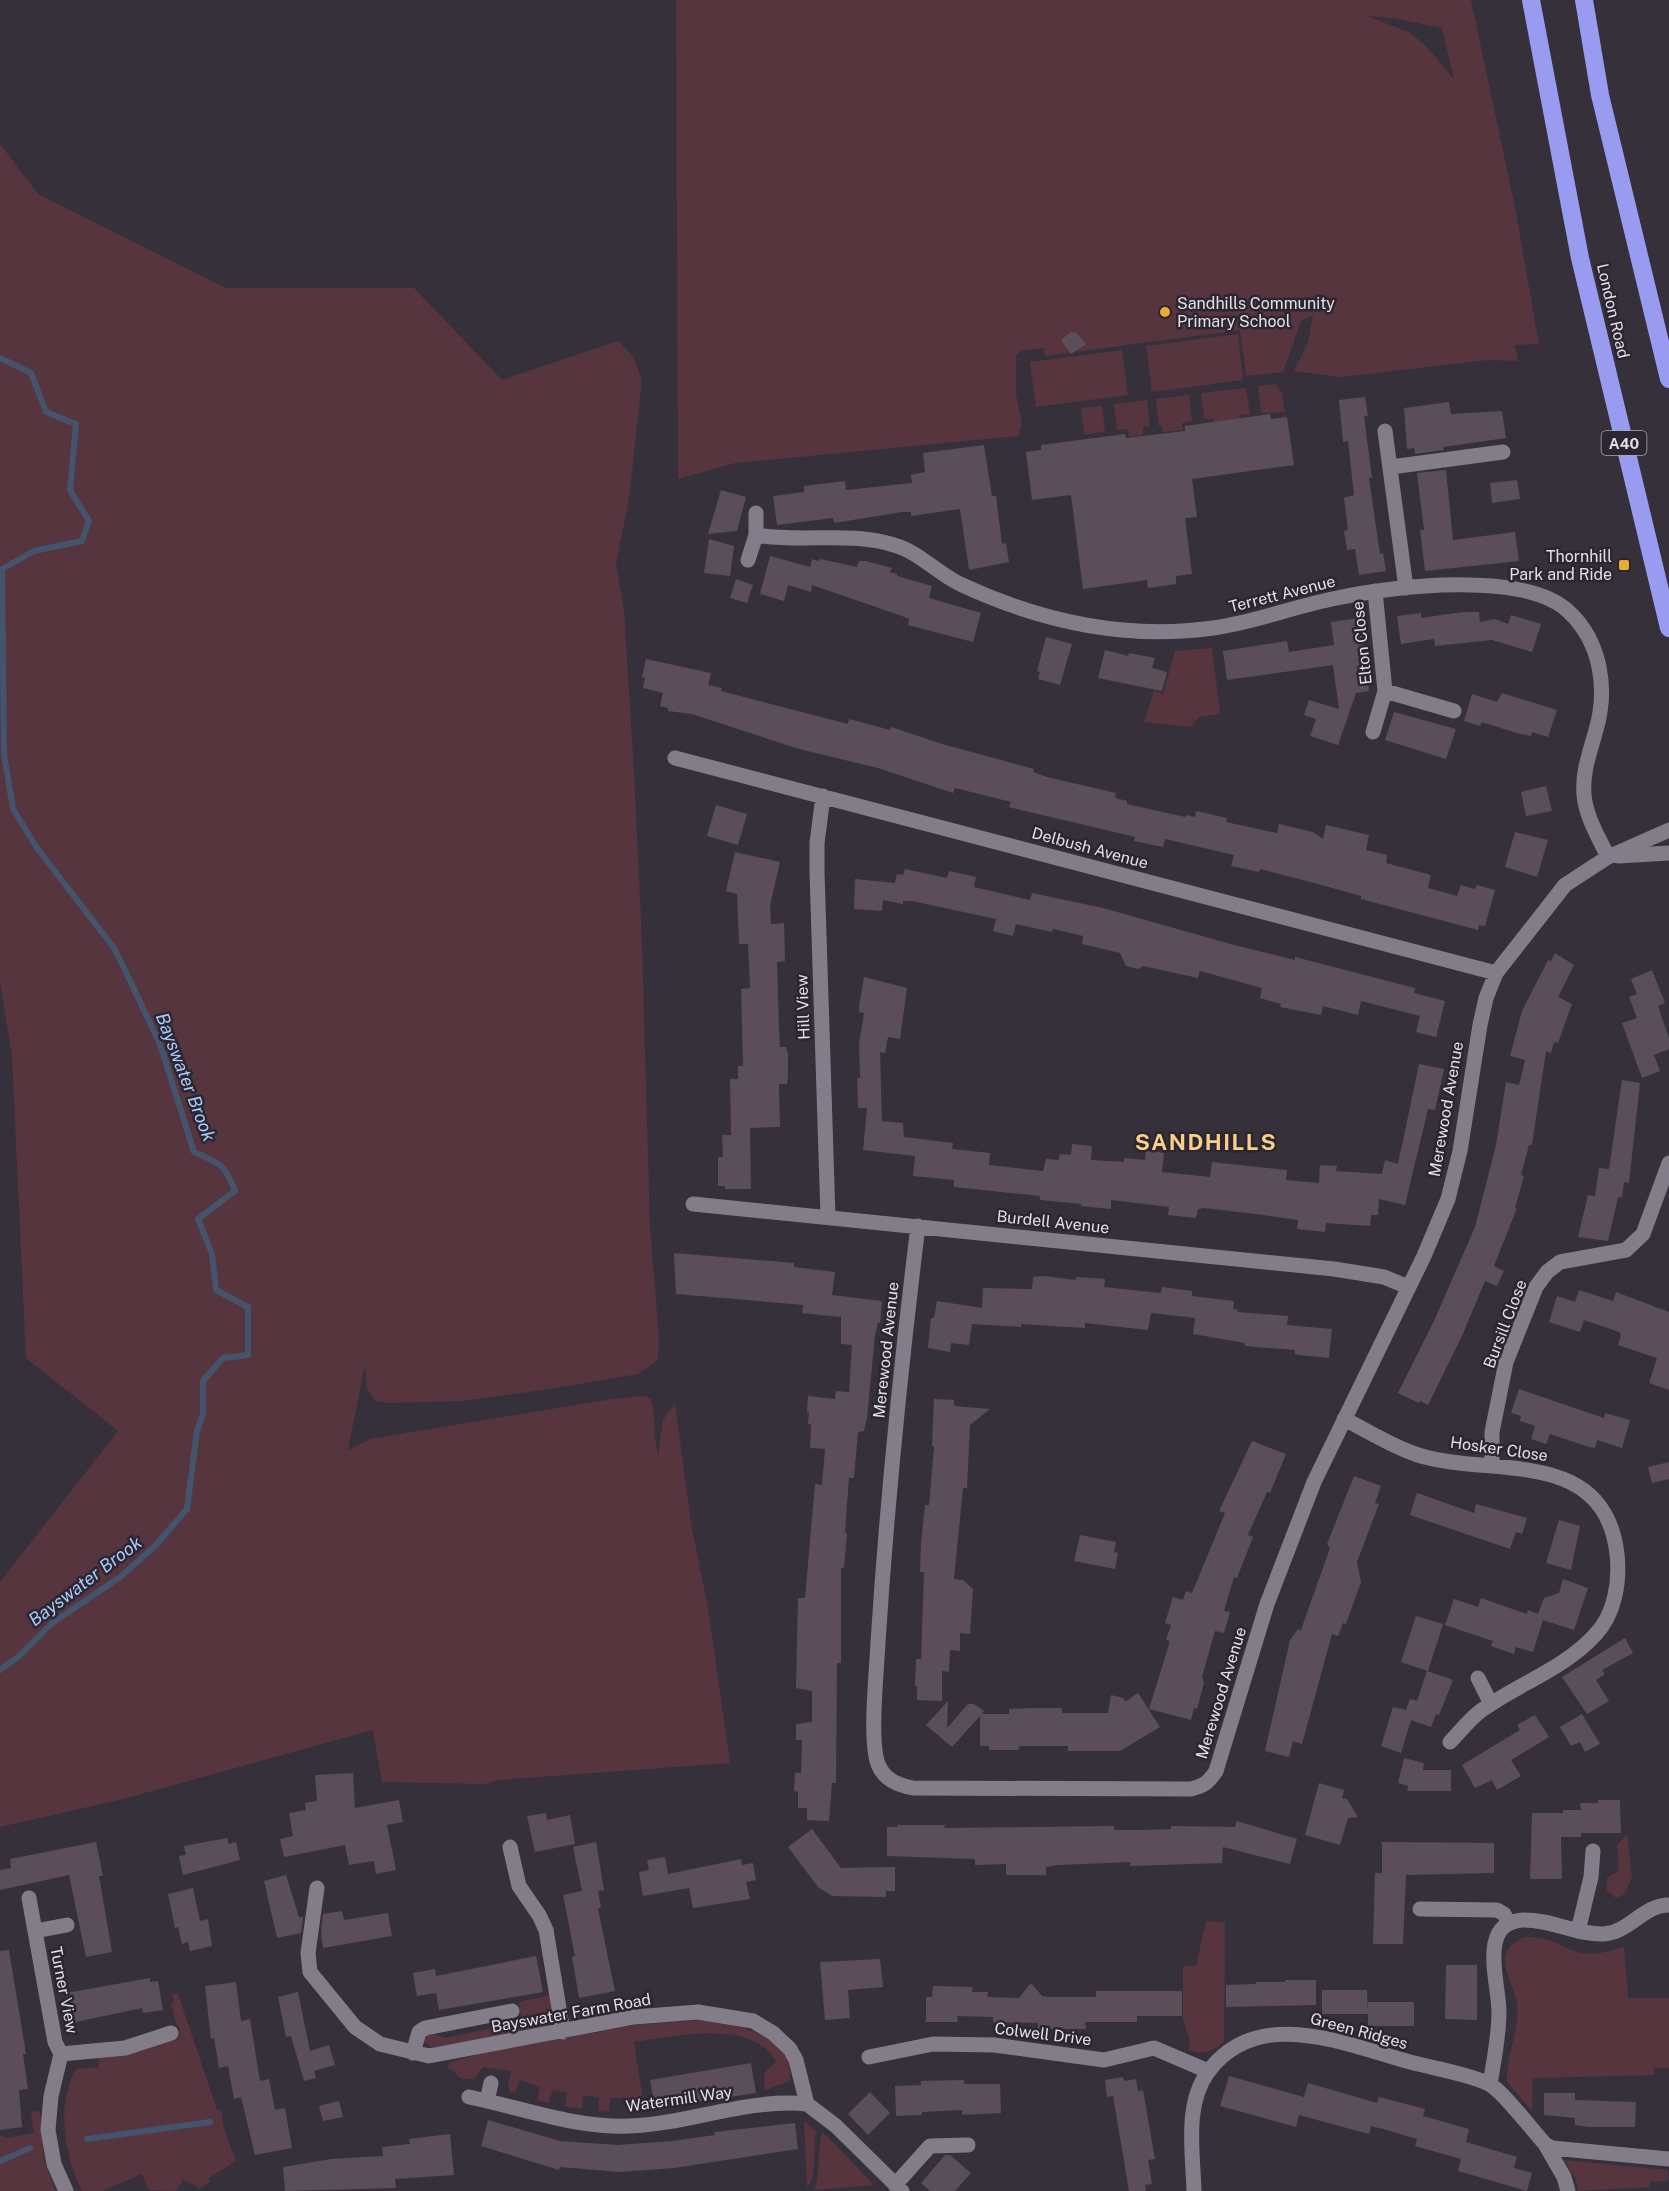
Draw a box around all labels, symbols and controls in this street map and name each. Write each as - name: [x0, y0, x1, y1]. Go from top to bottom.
- street label: London Road: [1593, 262, 1633, 360]
- place label: Sandhills Community Primary School: [1177, 294, 1335, 331]
- marker: Sandhills Community Primary School: [1158, 305, 1172, 319]
- road number: A40: [1602, 431, 1646, 455]
- place label: Thornhill Park and Ride: [1509, 547, 1612, 584]
- marker: Thornhill Park and Ride: [1617, 558, 1631, 572]
- street label: Terrett Avenue: [1227, 572, 1337, 616]
- street label: Elton Close: [1348, 600, 1376, 686]
- street label: Delbush Avenue: [1030, 823, 1150, 873]
- street label: Hill View: [792, 973, 814, 1040]
- water label: Bayswater Brook: [152, 1010, 220, 1144]
- street label: Merewood Avenue: [1425, 1040, 1467, 1178]
- district label: SANDHILLS: [1135, 1129, 1277, 1155]
- street label: Burdell Avenue: [996, 1207, 1110, 1237]
- street label: Bursill Close: [1479, 1277, 1531, 1371]
- street label: Merewood Avenue: [869, 1281, 903, 1419]
- street label: Hosker Close: [1449, 1433, 1549, 1465]
- water label: Bayswater Brook: [24, 1532, 146, 1630]
- street label: Merewood Avenue: [1192, 1625, 1250, 1761]
- street label: Turner View: [46, 1945, 82, 2036]
- street label: Bayswater Farm Road: [490, 1990, 652, 2036]
- street label: Green Ridges: [1308, 2009, 1410, 2053]
- street label: Colwell Drive: [993, 2019, 1093, 2049]
- street label: Watermill Way: [625, 2082, 734, 2116]

